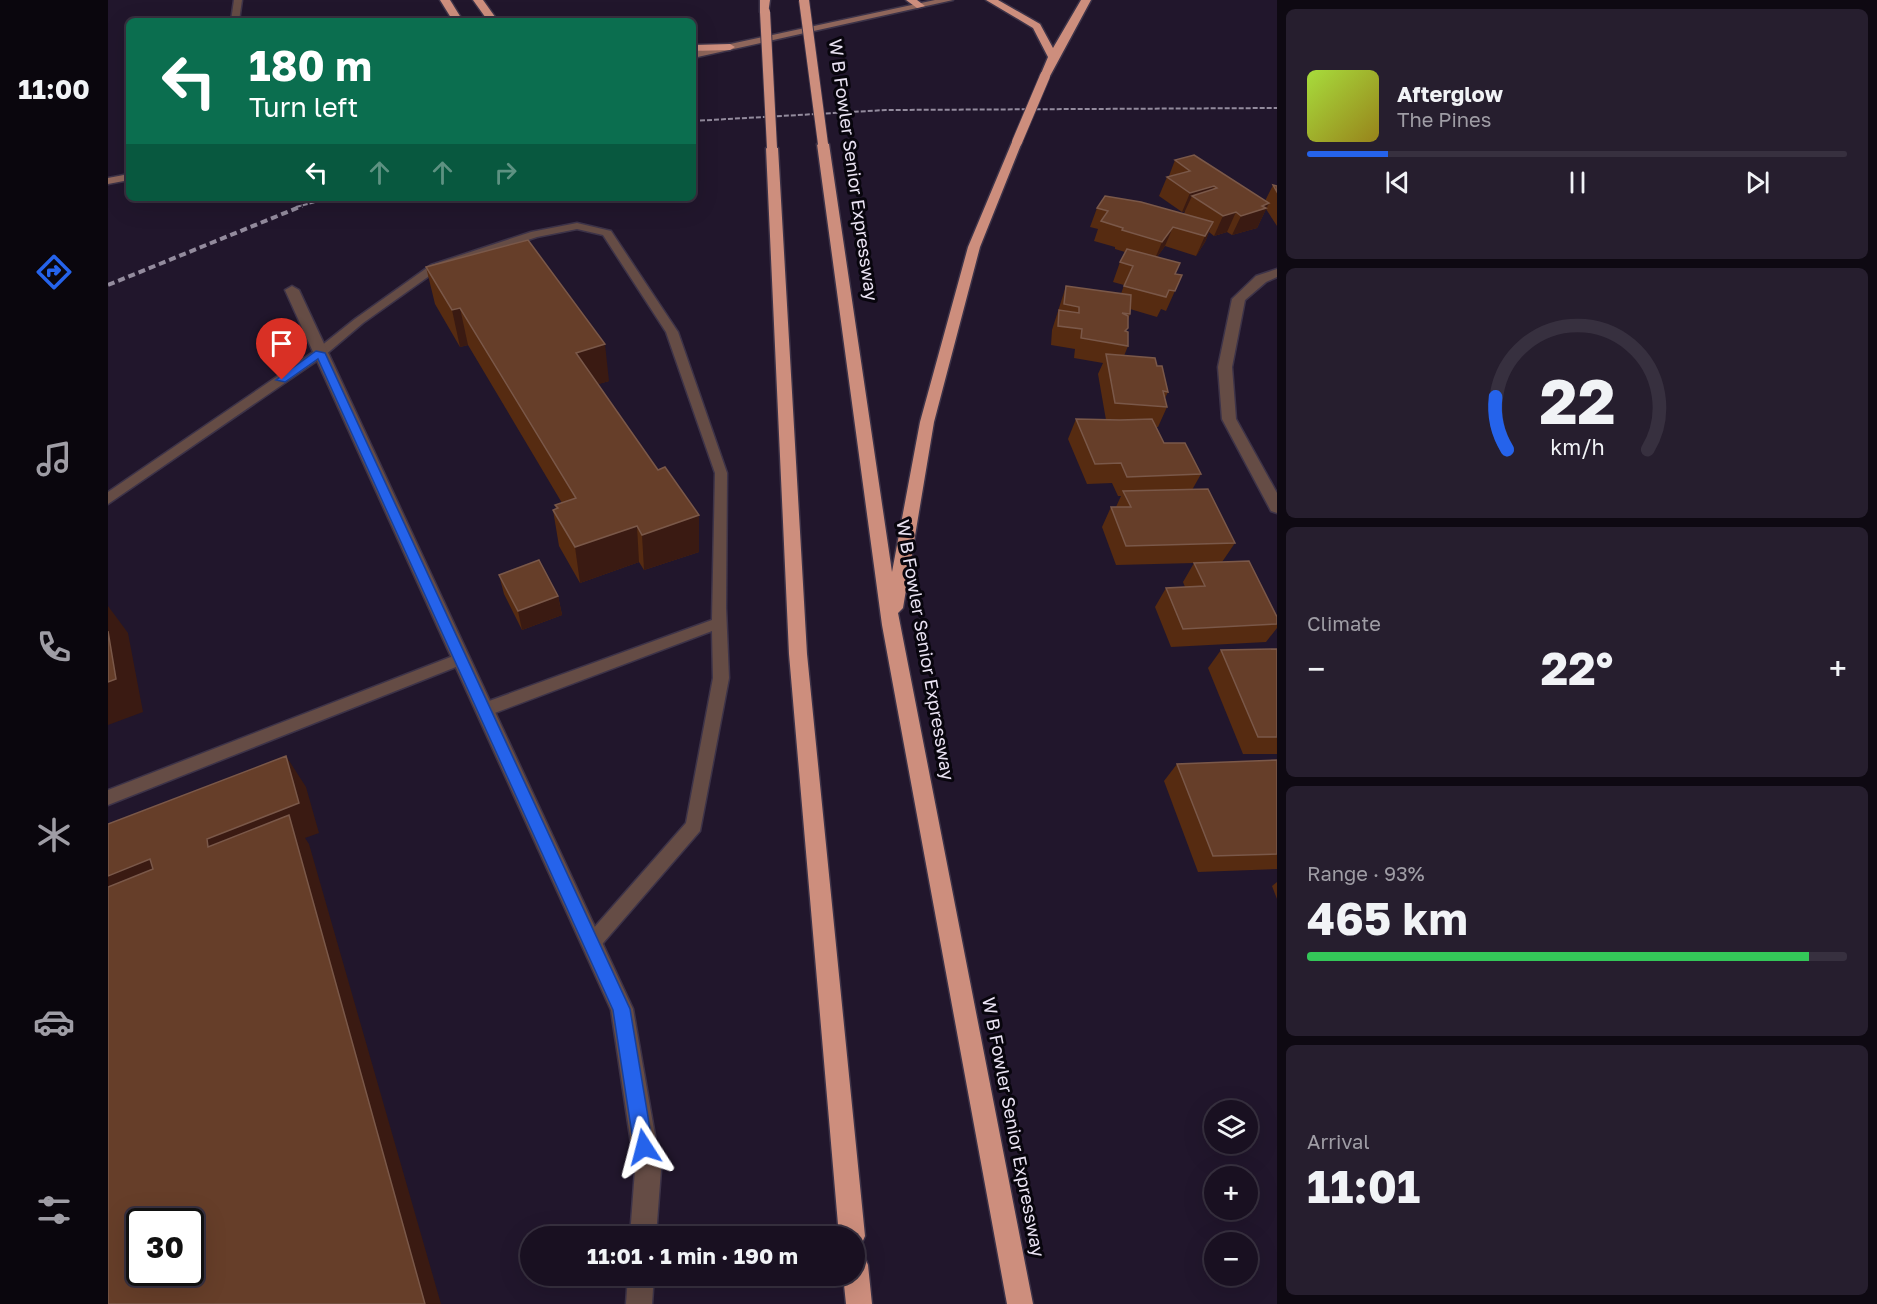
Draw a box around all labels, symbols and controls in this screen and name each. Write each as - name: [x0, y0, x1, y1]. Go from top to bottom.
- street label: W B Fowler Senior Expressway: [825, 38, 883, 302]
- text: 180 m: [249, 40, 372, 90]
- icon: left: [150, 42, 228, 120]
- text: 11:00: [18, 73, 90, 105]
- text: Afterglow: [1397, 80, 1503, 107]
- text: Turn left: [249, 91, 358, 123]
- text: The Pines: [1397, 107, 1491, 131]
- icon: left: [300, 156, 333, 189]
- icon: ahead: [363, 156, 396, 189]
- icon: ahead: [426, 156, 459, 189]
- icon: right: [489, 156, 522, 189]
- icon: previous: [1381, 166, 1414, 199]
- icon: pause: [1561, 166, 1594, 199]
- icon: next: [1741, 166, 1774, 199]
- icon: directions: [33, 251, 75, 293]
- pin: [256, 318, 307, 380]
- icon: arrive: [265, 327, 298, 360]
- text: 22: [1539, 363, 1615, 438]
- text: km/h: [1550, 434, 1604, 460]
- icon: music: [33, 438, 75, 480]
- street label: W B Fowler Senior Expressway: [892, 518, 960, 782]
- text: Climate: [1307, 611, 1381, 635]
- icon: phone: [33, 626, 75, 668]
- text: 22°: [1541, 641, 1613, 695]
- text: −: [1307, 649, 1325, 688]
- text: +: [1829, 649, 1847, 688]
- icon: climate: [33, 814, 75, 856]
- text: Range · 93%: [1307, 861, 1425, 885]
- text: 465 km: [1307, 891, 1468, 945]
- street label: W B Fowler Senior Expressway: [978, 995, 1050, 1259]
- icon: car: [33, 1001, 75, 1043]
- map controls: [1204, 1100, 1258, 1286]
- button: layers: [1204, 1100, 1258, 1154]
- position arrow: [612, 1115, 676, 1179]
- text: Arrival: [1307, 1129, 1370, 1153]
- text: 11:01: [1307, 1159, 1420, 1213]
- button: +: [1204, 1166, 1258, 1220]
- icon: filters: [33, 1189, 75, 1231]
- speed limit sign: 30: [126, 1208, 204, 1286]
- button: −: [1204, 1232, 1258, 1286]
- text: 11:01 · 1 min · 190 m: [587, 1242, 798, 1269]

